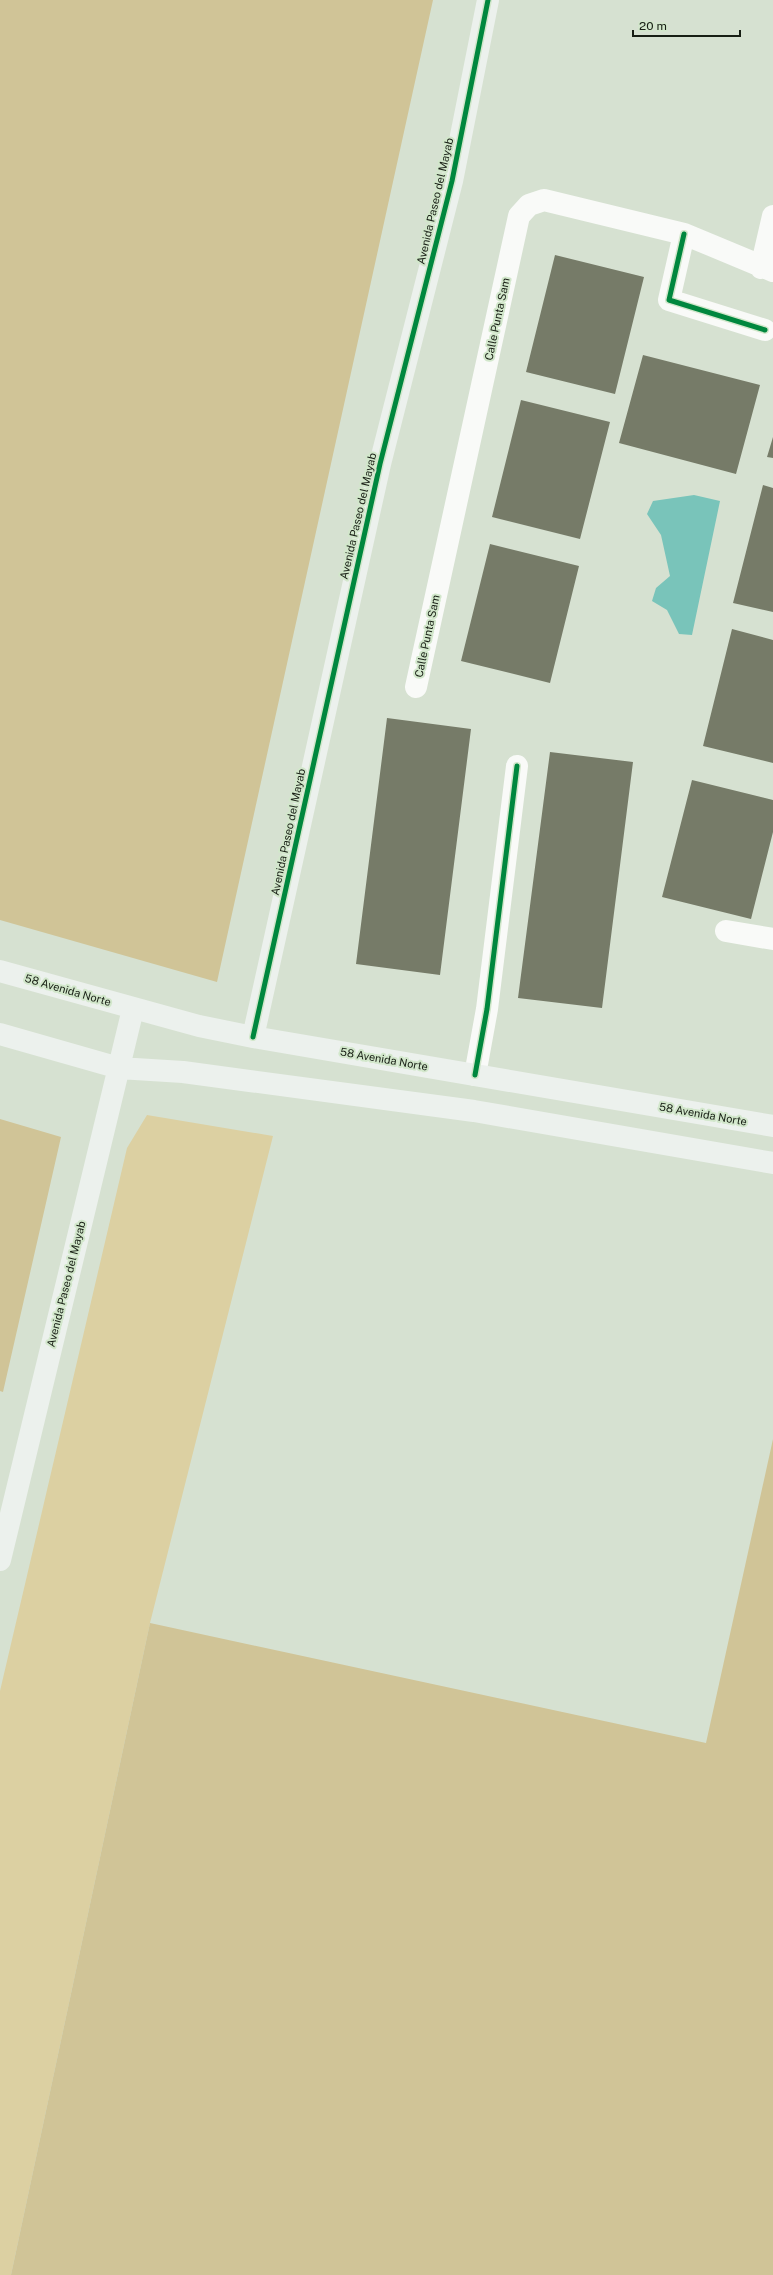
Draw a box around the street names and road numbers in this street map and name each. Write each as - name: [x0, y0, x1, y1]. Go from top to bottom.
- street label: Avenida Paseo del Mayab: [415, 136, 455, 265]
- street label: Calle Punta Sam: [482, 277, 512, 361]
- street label: Avenida Paseo del Mayab: [338, 451, 378, 580]
- street label: Calle Punta Sam: [412, 594, 442, 678]
- street label: Avenida Paseo del Mayab: [269, 767, 307, 897]
- street label: 58 Avenida Norte: [24, 972, 112, 1008]
- street label: 58 Avenida Norte: [339, 1045, 429, 1073]
- street label: 58 Avenida Norte: [658, 1100, 748, 1128]
- street label: Avenida Paseo del Mayab: [45, 1219, 88, 1348]

